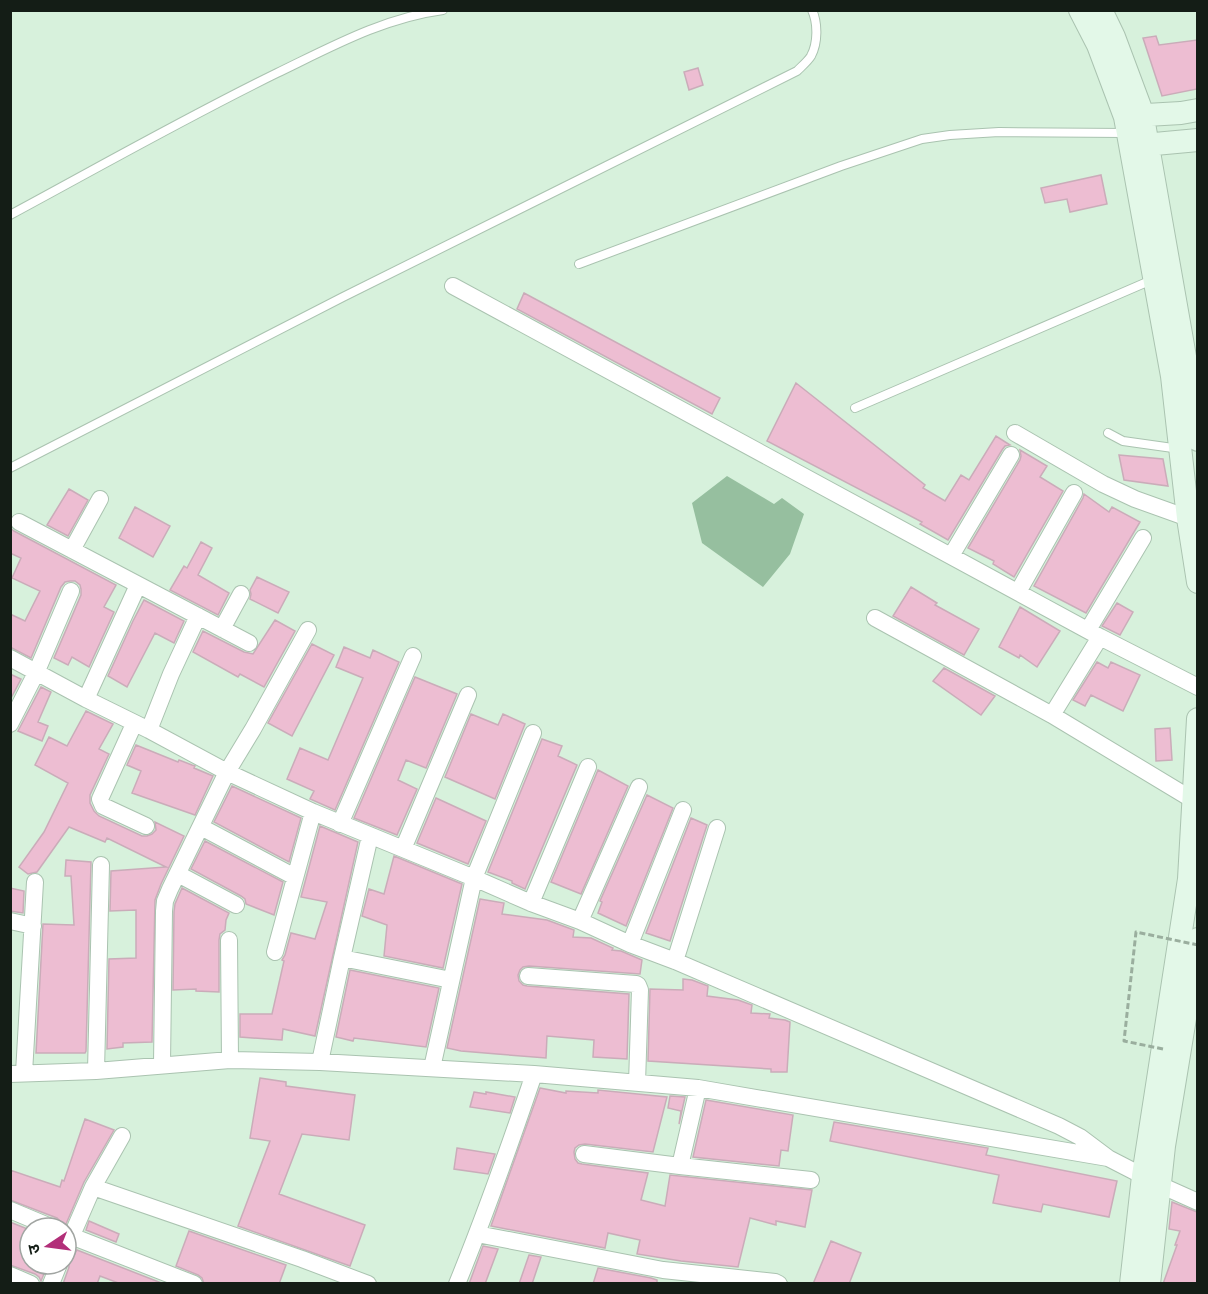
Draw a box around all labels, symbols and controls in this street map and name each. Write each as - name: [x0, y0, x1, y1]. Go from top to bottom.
- north arrow: [18, 1216, 78, 1276]
- text: उ: [22, 1242, 45, 1256]

